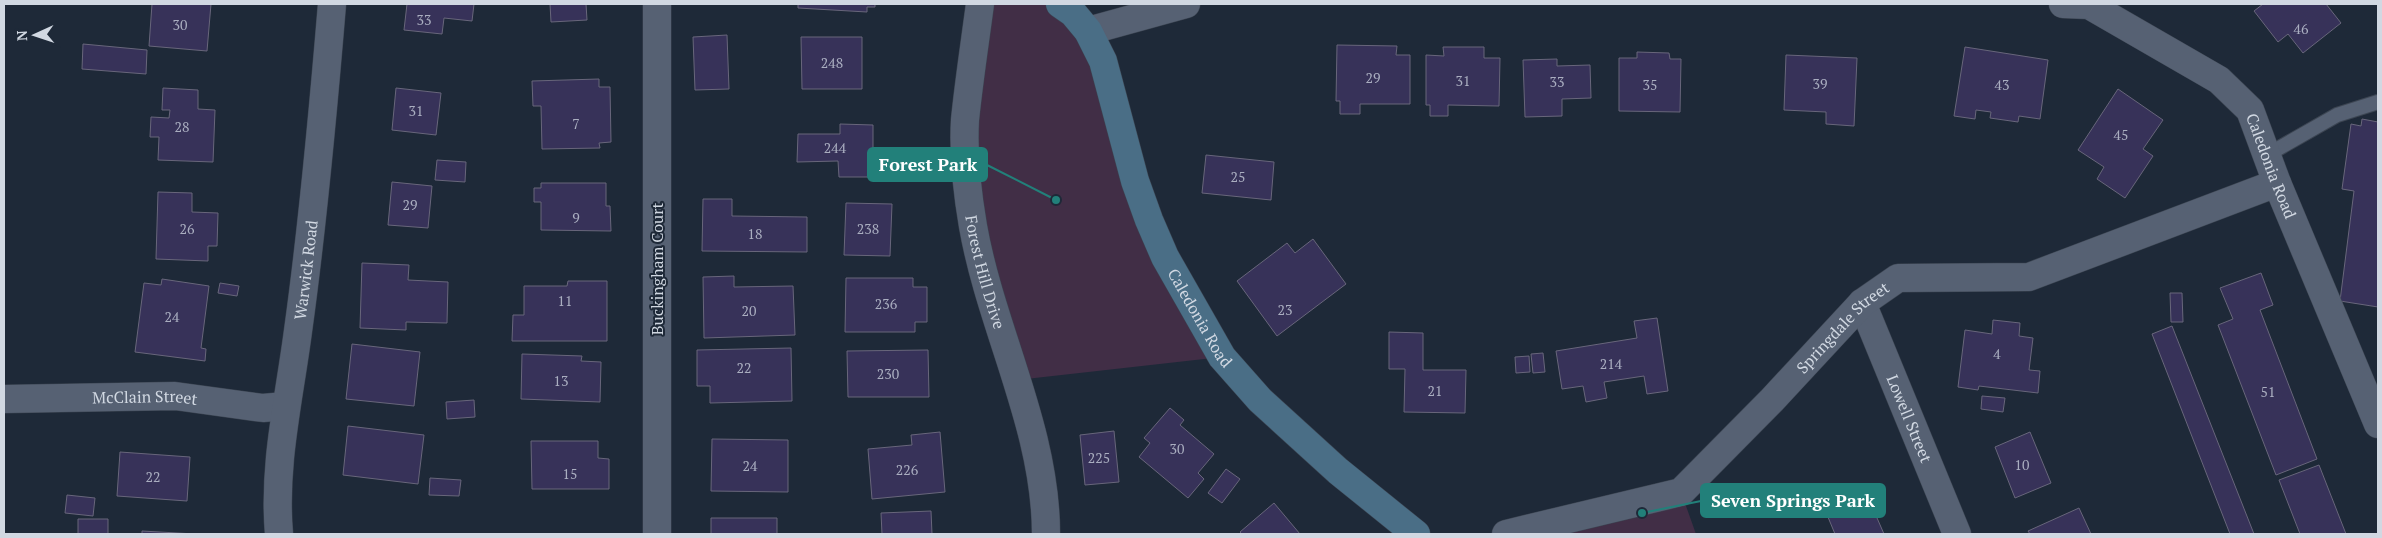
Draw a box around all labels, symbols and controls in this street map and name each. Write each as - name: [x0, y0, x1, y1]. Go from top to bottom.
- north arrow: [10, 10, 60, 60]
- house number: 33: [417, 10, 431, 29]
- house number: 30: [173, 15, 187, 34]
- house number: 46: [2294, 19, 2309, 38]
- text: N: [12, 30, 31, 42]
- house number: 248: [821, 53, 843, 72]
- house number: 29: [1366, 68, 1380, 87]
- house number: 31: [1456, 71, 1470, 90]
- house number: 33: [1550, 72, 1564, 91]
- house number: 39: [1813, 74, 1827, 93]
- house number: 35: [1643, 75, 1657, 94]
- house number: 43: [1995, 75, 2009, 94]
- house number: 31: [409, 101, 423, 120]
- street label: Caledonia Road: [2241, 110, 2302, 222]
- house number: 7: [572, 114, 580, 133]
- house number: 28: [175, 117, 189, 136]
- house number: 45: [2114, 125, 2128, 144]
- house number: 244: [824, 138, 847, 157]
- callout: Forest Park: [868, 148, 987, 181]
- text: Forest Park: [879, 152, 978, 176]
- house number: 25: [1231, 167, 1245, 186]
- house number: 29: [403, 195, 417, 214]
- street label: Buckingham Court: [646, 203, 668, 335]
- house number: 9: [572, 208, 580, 227]
- street label: Forest Hill Drive: [960, 214, 1011, 332]
- house number: 26: [180, 219, 195, 238]
- street label: Warwick Road: [289, 219, 323, 321]
- house number: 238: [857, 219, 879, 238]
- house number: 18: [748, 224, 762, 243]
- street label: Caledonia Road: [1163, 264, 1237, 372]
- street label: Springdale Street: [1791, 276, 1894, 378]
- house number: 11: [558, 291, 572, 310]
- house number: 236: [875, 294, 898, 313]
- house number: 23: [1278, 300, 1292, 319]
- house number: 20: [742, 301, 756, 320]
- house number: 24: [165, 307, 180, 326]
- house number: 4: [1993, 344, 2001, 363]
- house number: 214: [1600, 354, 1623, 373]
- house number: 22: [737, 358, 751, 377]
- house number: 230: [877, 364, 899, 383]
- house number: 13: [554, 371, 568, 390]
- street label: Lowell Street: [1882, 371, 1937, 466]
- house number: 21: [1428, 381, 1442, 400]
- house number: 51: [2261, 382, 2275, 401]
- street label: McClain Street: [92, 385, 199, 410]
- house number: 30: [1170, 439, 1184, 458]
- house number: 225: [1088, 448, 1110, 467]
- house number: 10: [2015, 455, 2029, 474]
- house number: 24: [743, 456, 758, 475]
- house number: 226: [896, 460, 919, 479]
- house number: 15: [563, 464, 577, 483]
- house number: 22: [146, 467, 160, 486]
- callout: Seven Springs Park: [1701, 484, 1885, 517]
- text: Seven Springs Park: [1711, 488, 1876, 512]

